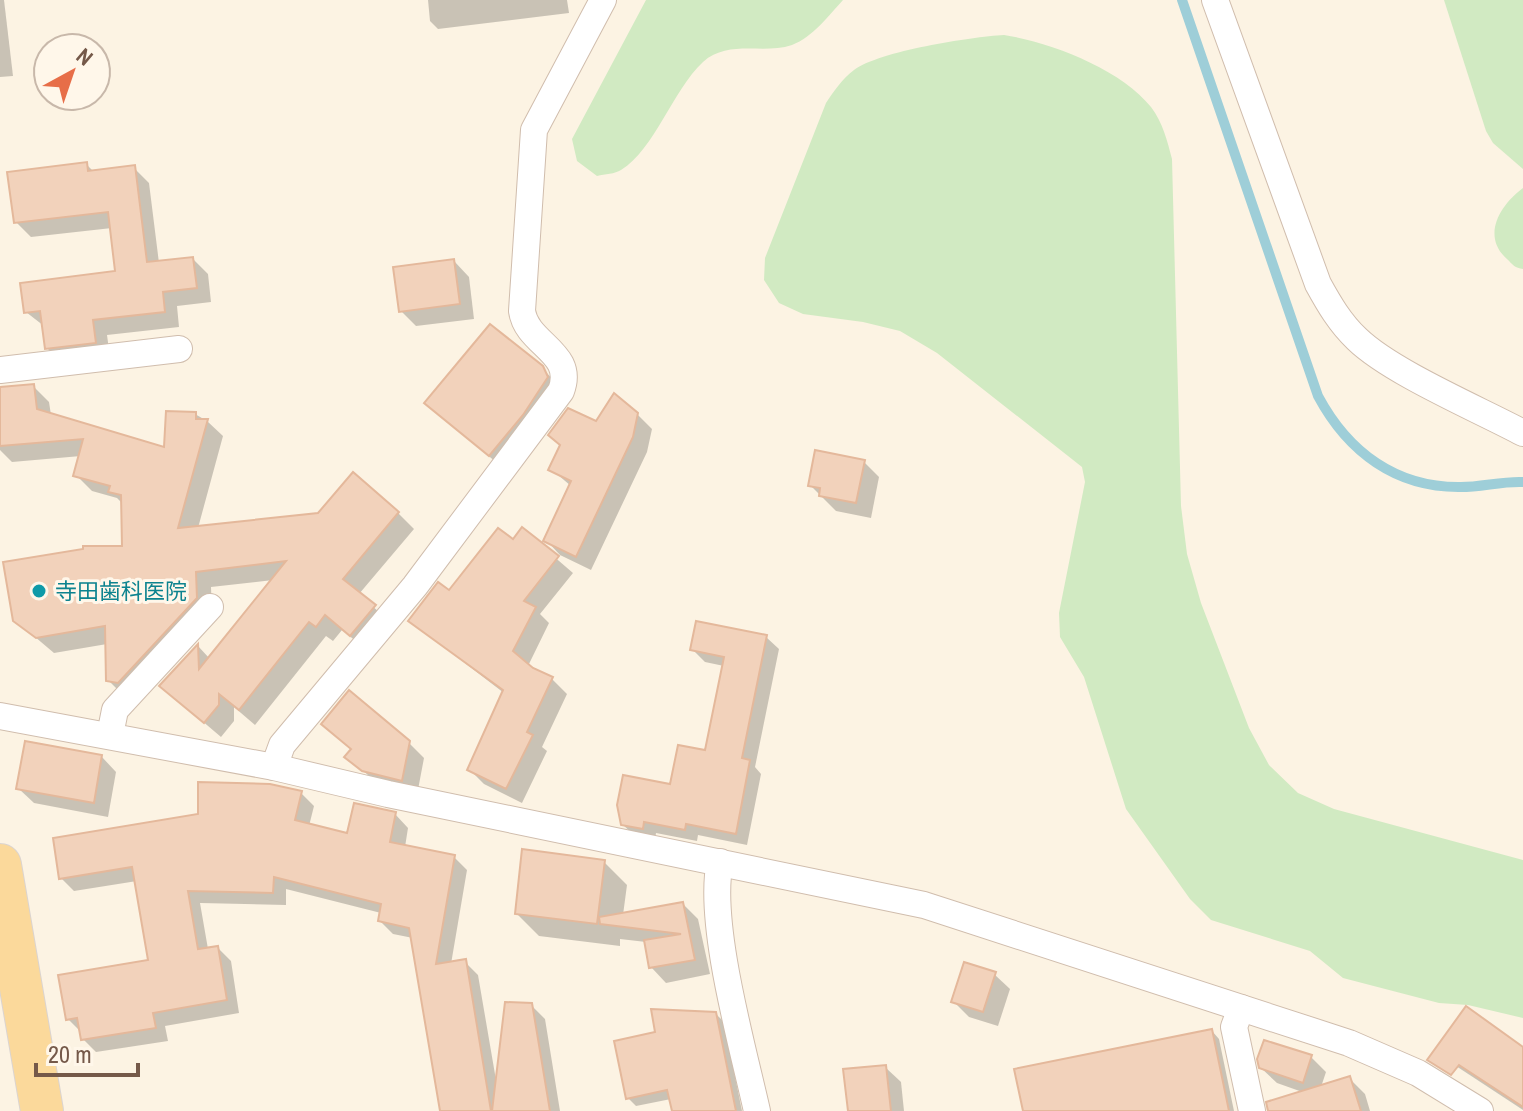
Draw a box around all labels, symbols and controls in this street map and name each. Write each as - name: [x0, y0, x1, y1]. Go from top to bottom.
- north arrow: [32, 32, 112, 112]
- text: N: [70, 41, 99, 72]
- place label: 寺田歯科医院: [55, 576, 187, 606]
- marker: 寺田歯科医院: [30, 582, 48, 600]
- scale bar: [36, 1027, 138, 1077]
- text: 20 m: [48, 1038, 92, 1070]

